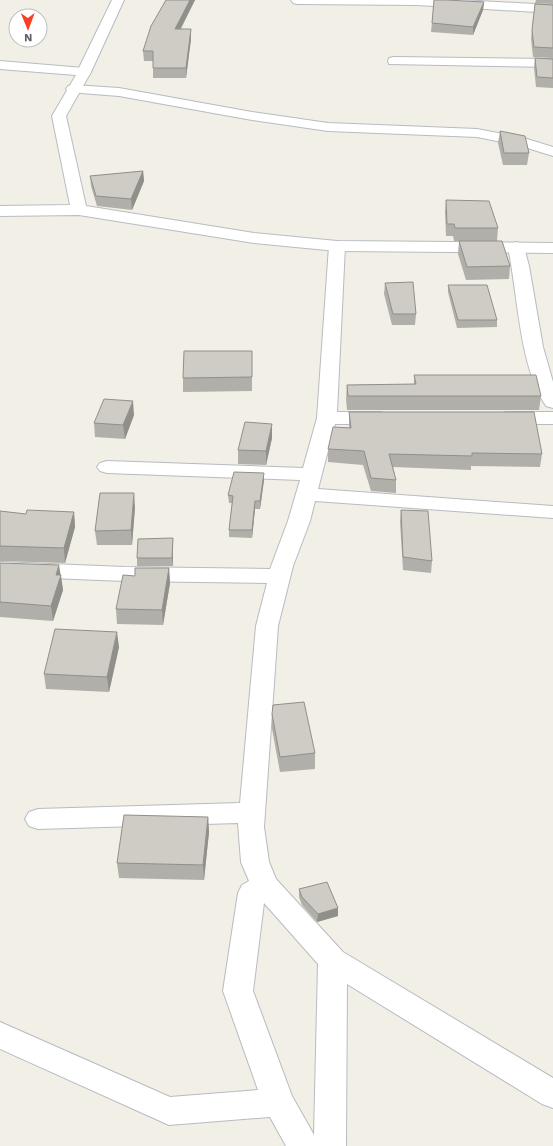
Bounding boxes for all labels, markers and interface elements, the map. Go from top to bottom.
north arrow [8,8,48,48]
text: N [24,31,32,44]

